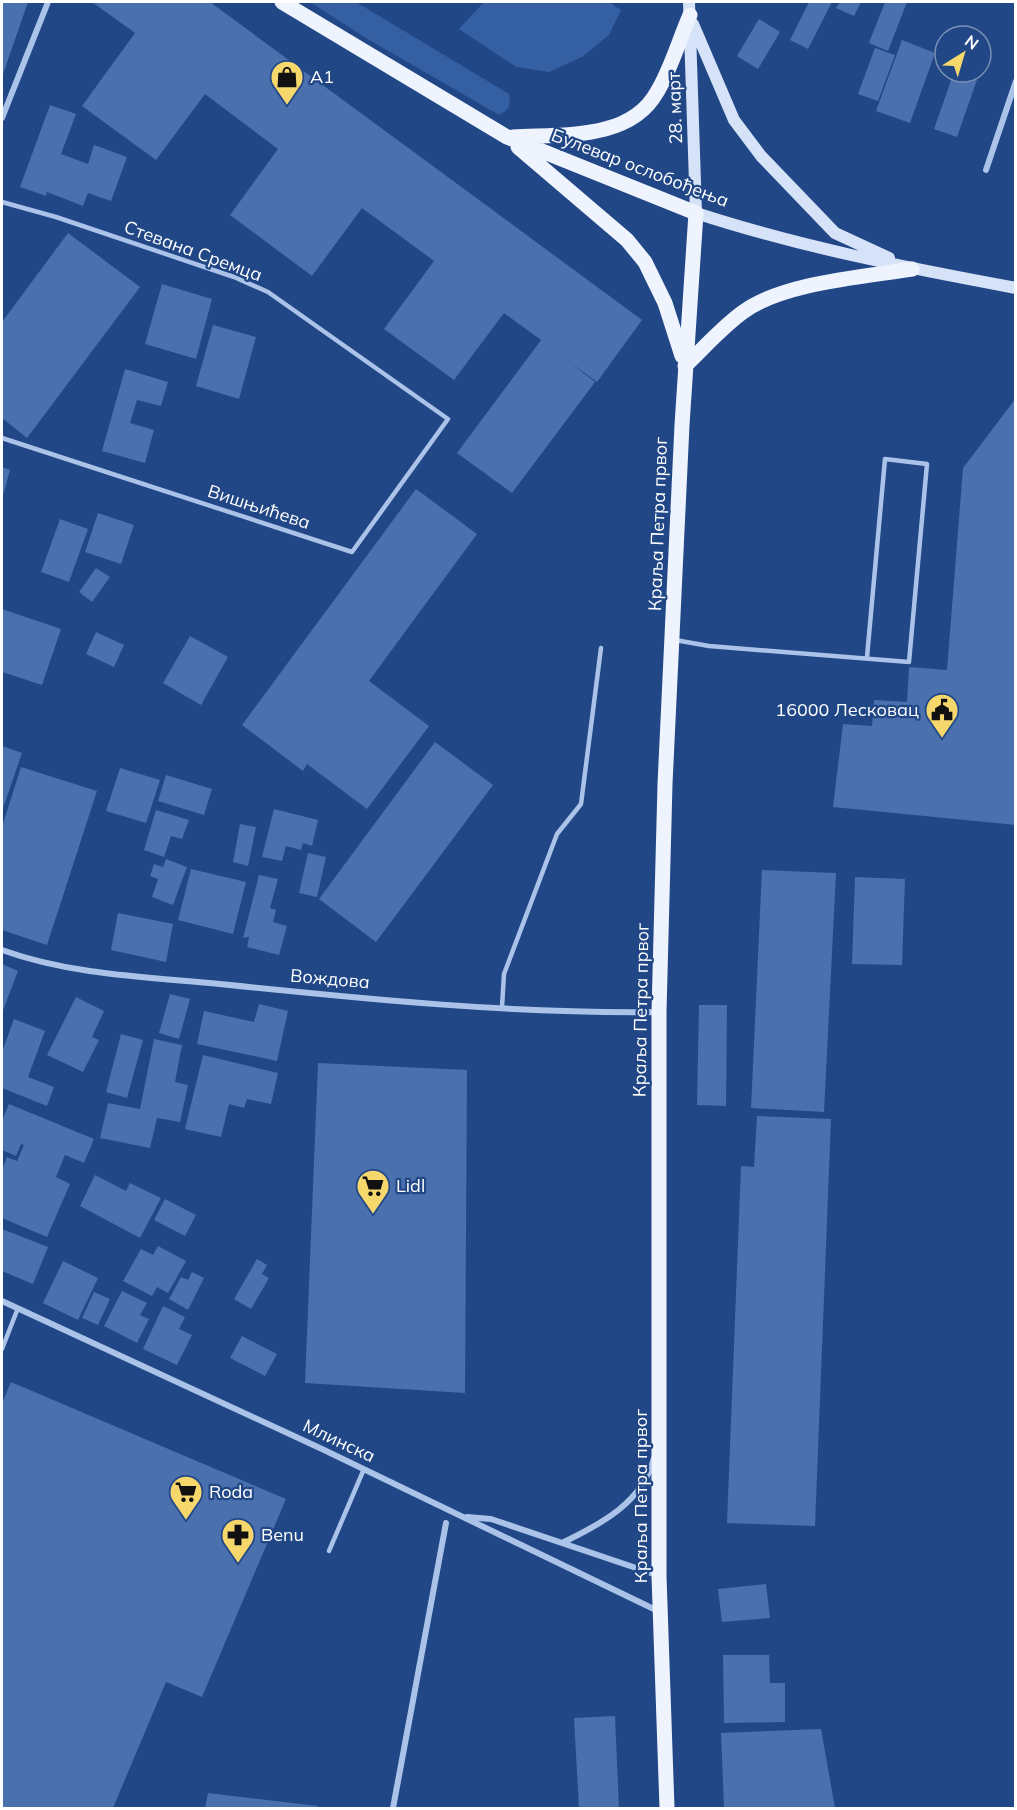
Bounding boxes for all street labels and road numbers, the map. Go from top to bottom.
street label: 28. март [662,70,687,145]
street label: Булевар ослобођења [548,123,732,212]
street label: Стевана Сремца [121,215,265,286]
street label: Краља Петра првог [643,436,672,612]
street label: Вишњићева [205,479,313,534]
street label: Краља Петра првог [627,923,654,1097]
street label: Вождова [289,964,371,993]
street label: Краља Петра првог [629,1409,652,1583]
street label: Млинска [299,1414,379,1467]

